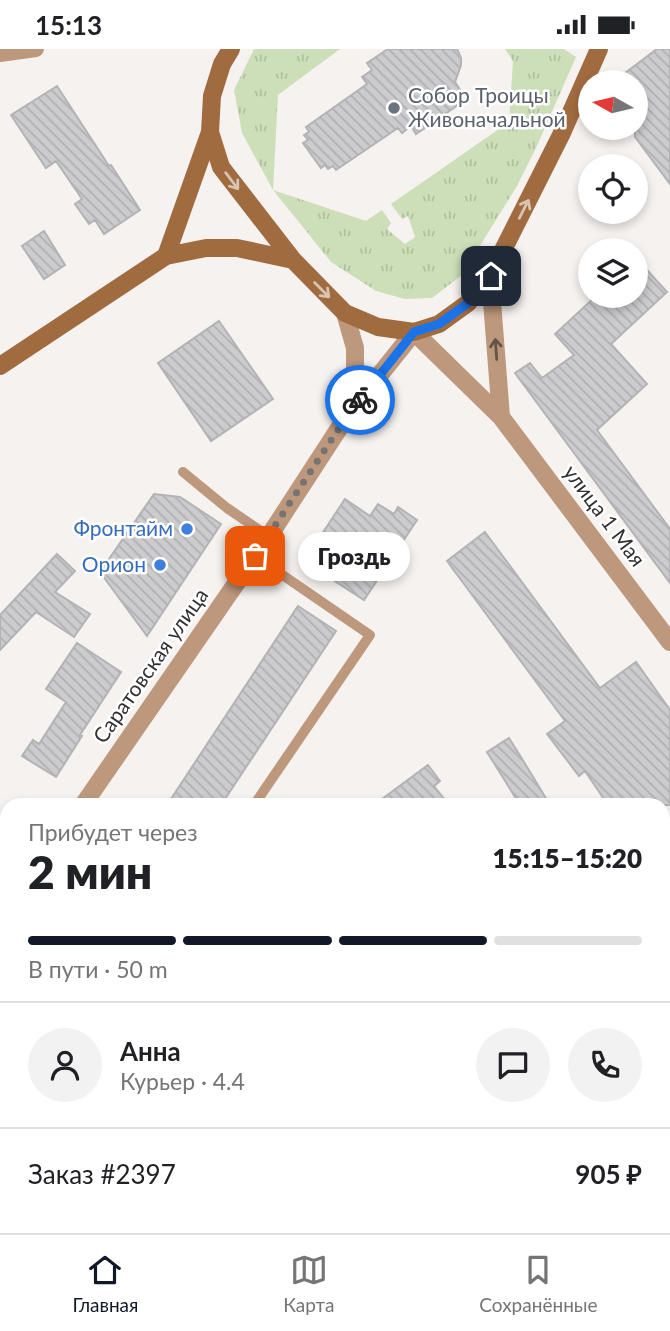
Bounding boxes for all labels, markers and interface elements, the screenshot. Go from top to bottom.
text: 15:13 [35,9,102,41]
north arrow [578,70,648,140]
map controls [578,70,648,308]
place label: Собор Троицы Живоначальной [408,82,566,131]
marker: Собор Троицы Живоначальной [386,100,402,116]
button: locate [578,154,648,224]
one-way arrow [224,172,239,190]
one-way arrow [517,199,531,220]
button: layers [578,238,648,308]
pin [461,246,521,306]
icon: home [472,257,510,295]
one-way arrow [314,281,331,298]
one-way arrow [489,338,502,361]
courier [325,365,395,435]
icon: bike [341,381,379,419]
street label: улица 1 Мая [559,460,651,571]
place label: Фронтайм [73,515,173,540]
marker: Фронтайм [179,521,195,537]
pin [225,526,285,586]
callout: Гроздь [297,531,409,581]
icon: bag [236,537,274,575]
text: Гроздь [318,542,390,570]
place label: Орион [82,551,146,576]
marker: Орион [152,557,168,573]
street label: Саратовская улица [87,583,213,747]
text: Прибудет через [28,818,198,846]
text: 15:15–15:20 [492,842,642,874]
text: 2 мин [28,844,152,899]
text: В пути · 50 m [28,955,168,983]
button: person [28,1028,102,1102]
button: chat [476,1028,550,1102]
button: phone [568,1028,642,1102]
text: Анна [120,1035,181,1067]
text: Курьер · 4.4 [120,1067,245,1095]
text: Заказ #2397 [28,1158,176,1190]
text: 905 ₽ [575,1158,642,1190]
tab: Главная [72,1251,138,1316]
tab: Карта [283,1251,335,1316]
tab: Сохранённые [479,1251,598,1316]

